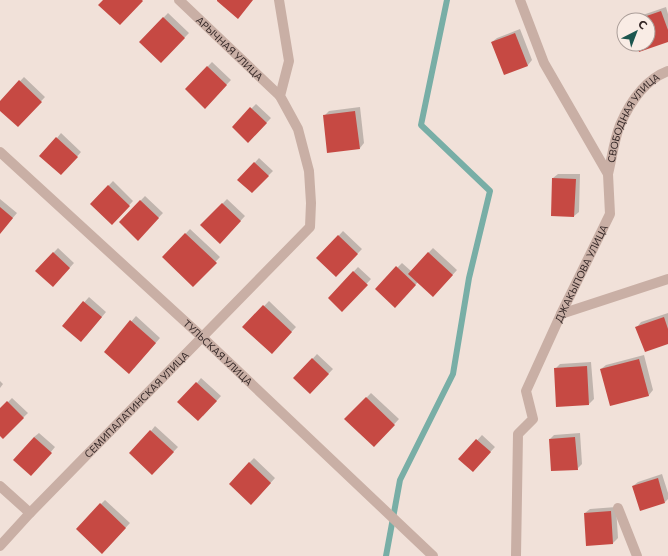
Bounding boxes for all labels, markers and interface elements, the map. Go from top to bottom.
north arrow [616,12,656,52]
street label: АРЫЧНАЯ УЛИЦА [194,14,266,83]
text: С [636,17,651,32]
street label: СВОБОДНАЯ УЛИЦА [605,70,662,164]
street label: ДЖАКЫПОВА УЛИЦА [552,222,610,324]
street label: ТУЛЬСКАЯ УЛИЦА [181,317,255,388]
street label: СЕМИПАЛАТИНСКАЯ УЛИЦА [82,349,191,460]

